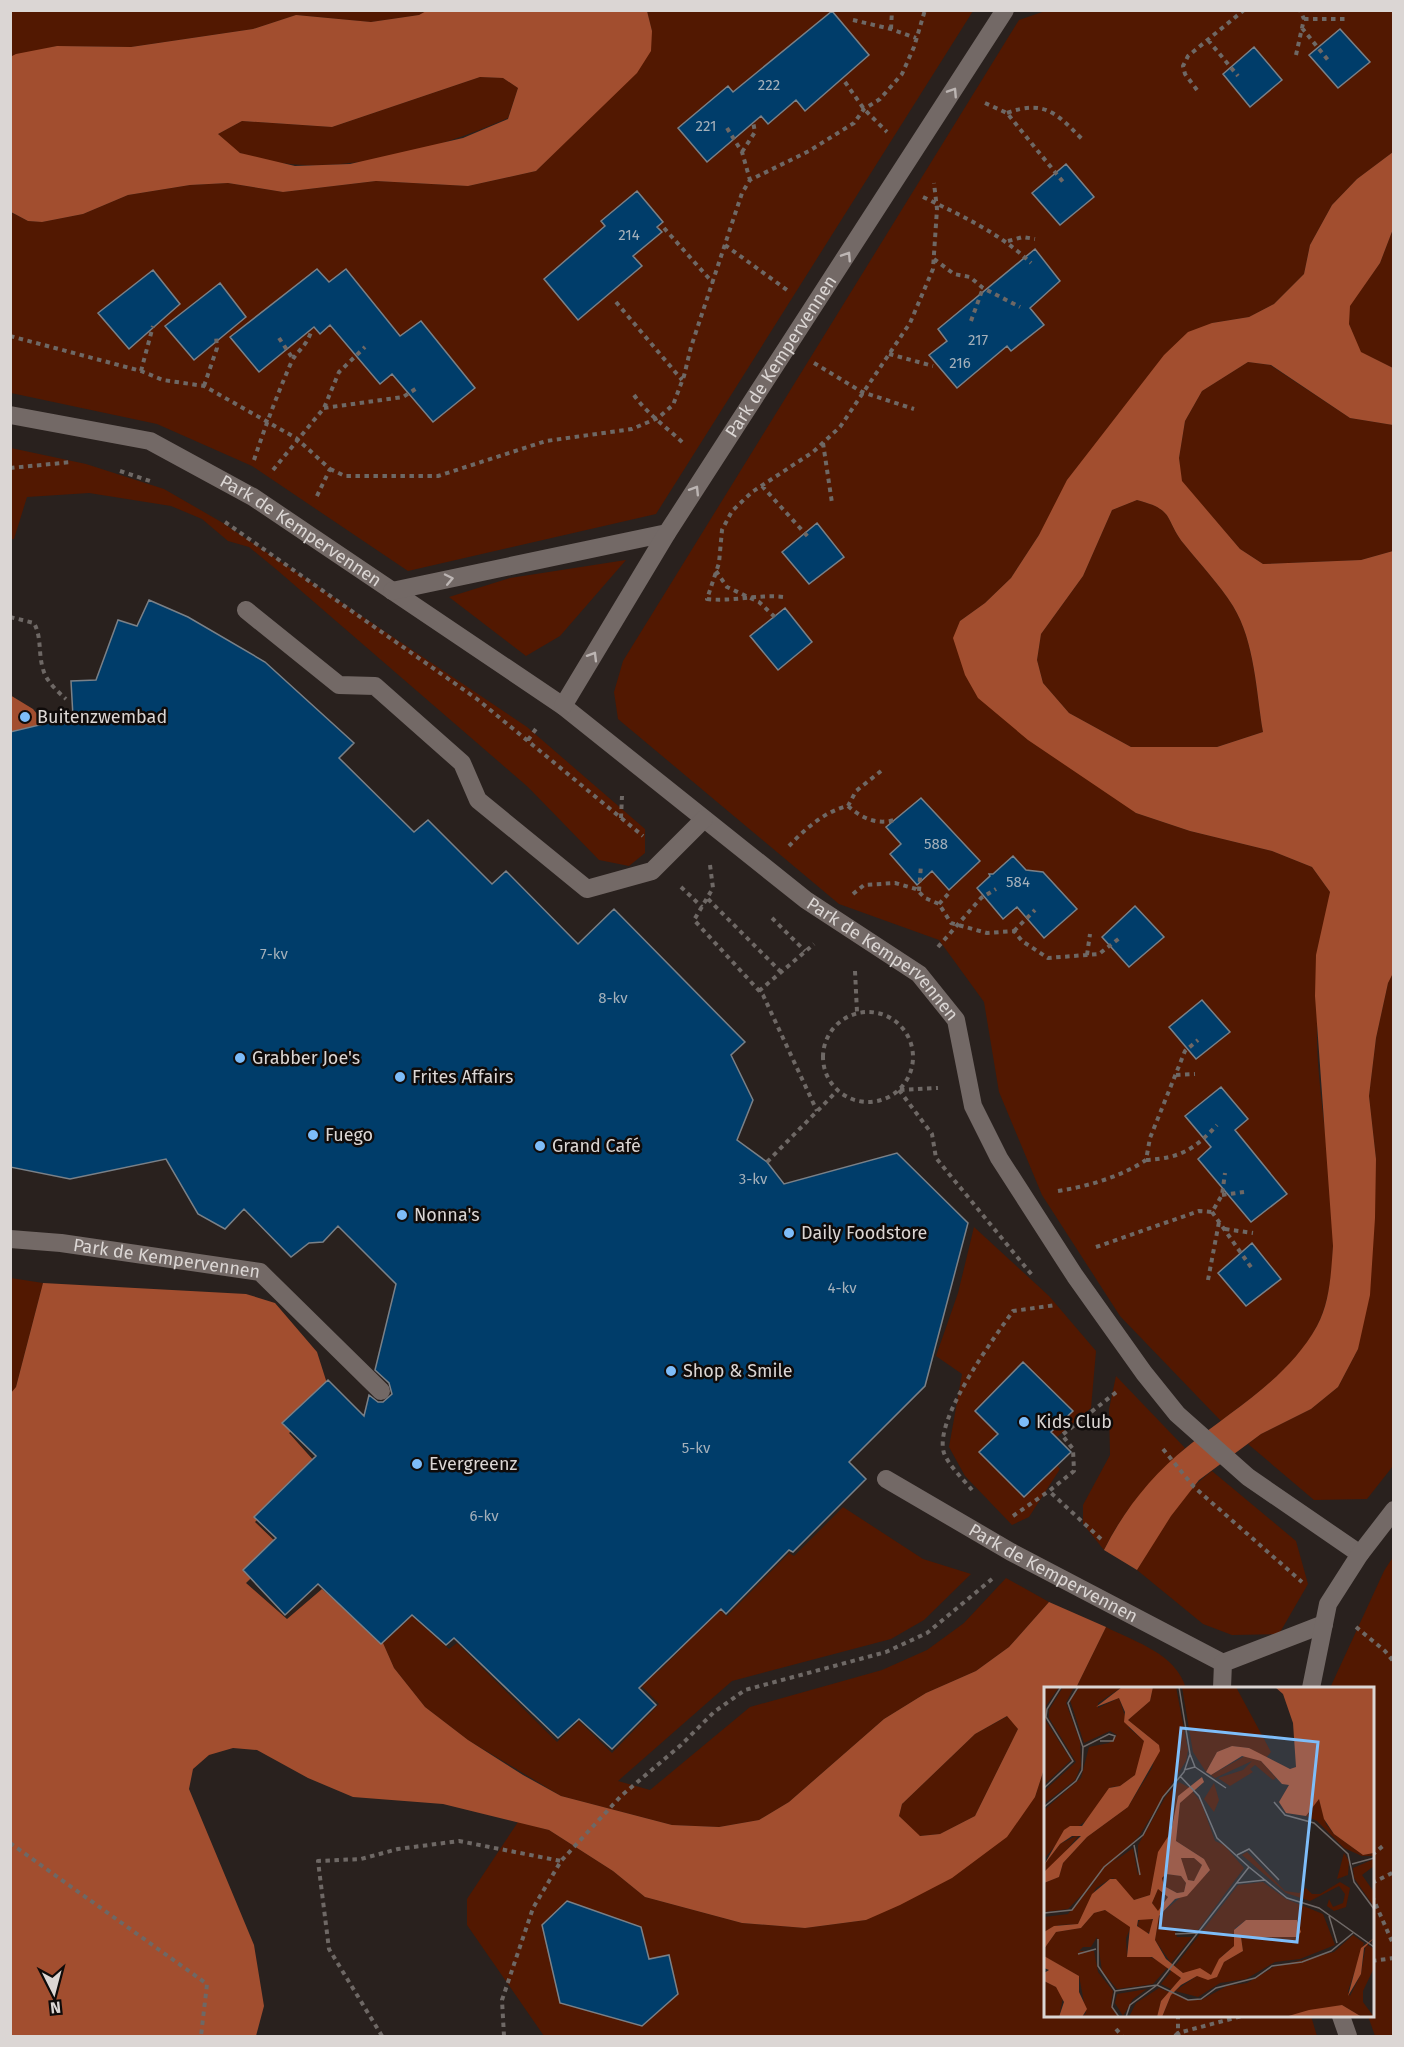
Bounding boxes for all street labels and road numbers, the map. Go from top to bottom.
street label: Park de Kempervennen [721,271,842,442]
street label: Park de Kempervennen [216,470,386,592]
street label: Park de Kempervennen [803,893,963,1025]
street label: Park de Kempervennen [72,1234,262,1283]
street label: Park de Kempervennen [965,1519,1142,1627]

